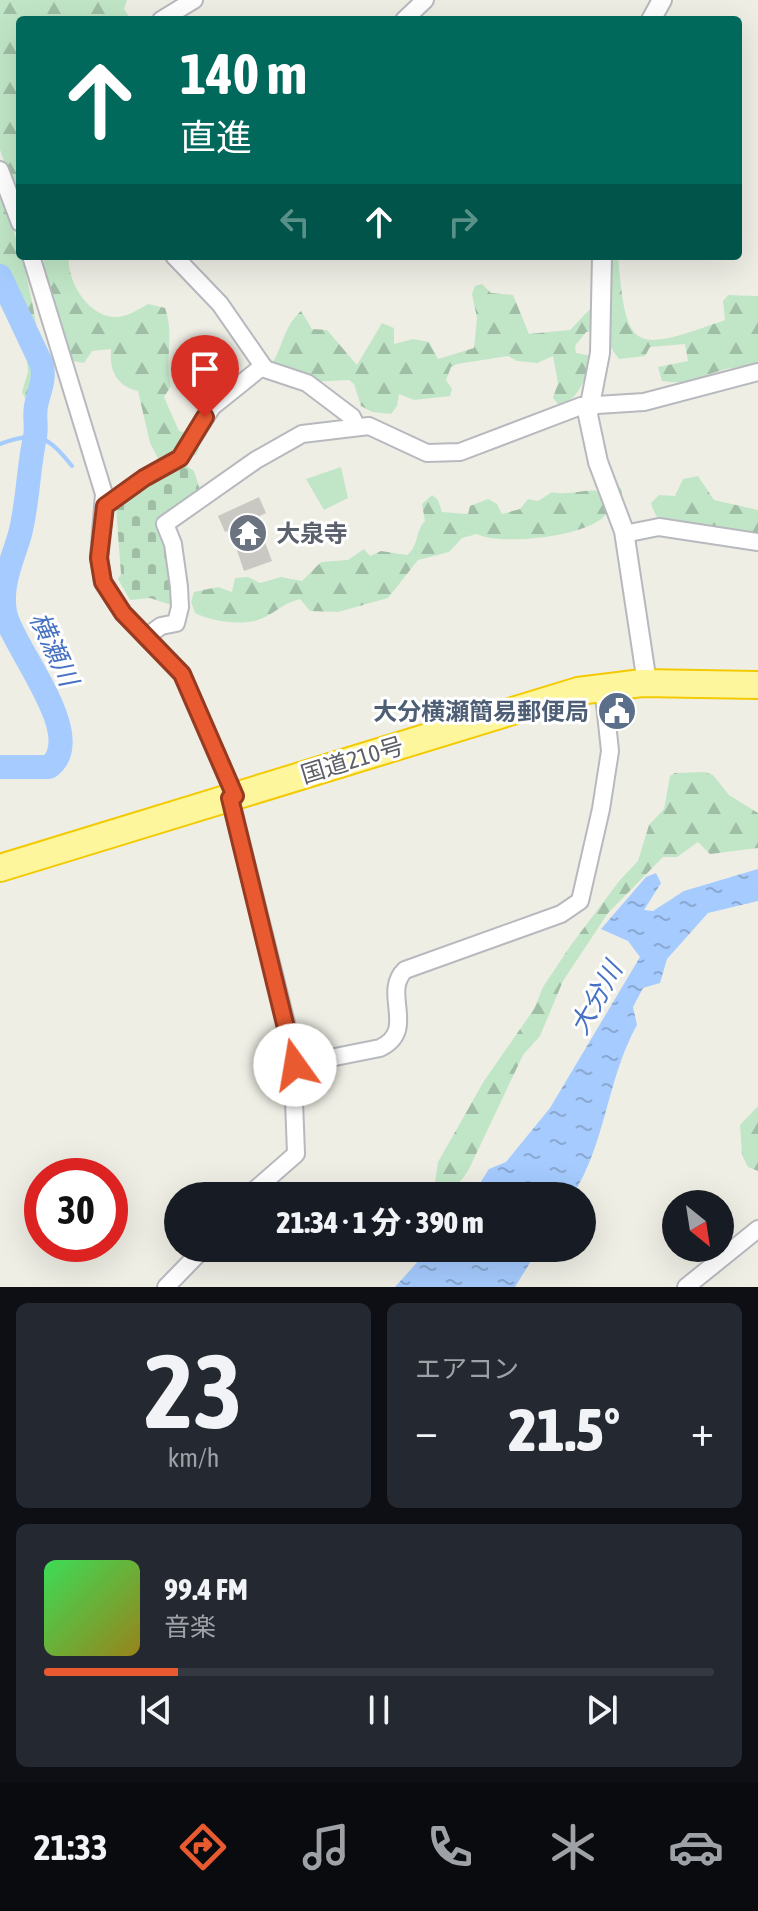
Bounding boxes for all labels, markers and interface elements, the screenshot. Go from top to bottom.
text: 140 m [180,42,307,106]
icon: ahead [48,48,152,152]
text: 直進 [180,116,252,158]
icon: left [273,200,317,244]
icon: ahead [357,200,401,244]
icon: right [441,200,485,244]
pin [171,335,239,417]
icon: arrive [183,347,227,391]
temple icon: 大泉寺 [227,512,269,554]
place label: 大泉寺 [276,520,348,547]
water label: 横瀬川 [24,607,85,693]
public building icon: 大分横瀬簡易郵便局 [596,690,638,732]
place label: 大分横瀬簡易郵便局 [373,698,589,725]
street label: 国道210号 [297,732,407,788]
water label: 大分川 [564,954,629,1039]
position arrow [253,1023,337,1107]
speed limit sign: 30 [24,1158,128,1262]
north arrow [662,1190,734,1262]
map controls [662,1190,734,1262]
text: 21:34 · 1 分 · 390 m [276,1205,484,1239]
text: 23 [145,1331,242,1450]
text: エアコン [415,1354,519,1384]
text: 21.5° [509,1395,620,1464]
text: − [415,1405,438,1455]
text: + [691,1405,714,1455]
text: km/h [168,1443,219,1473]
text: 99.4 FM [164,1572,248,1606]
text: 音楽 [164,1612,216,1642]
icon: previous [134,1688,178,1732]
icon: pause [357,1688,401,1732]
icon: next [580,1688,624,1732]
icon: directions [175,1819,231,1875]
icon: music [298,1819,354,1875]
icon: phone [422,1819,478,1875]
icon: climate [545,1819,601,1875]
icon: car [668,1819,724,1875]
text: 21:33 [34,1826,108,1868]

